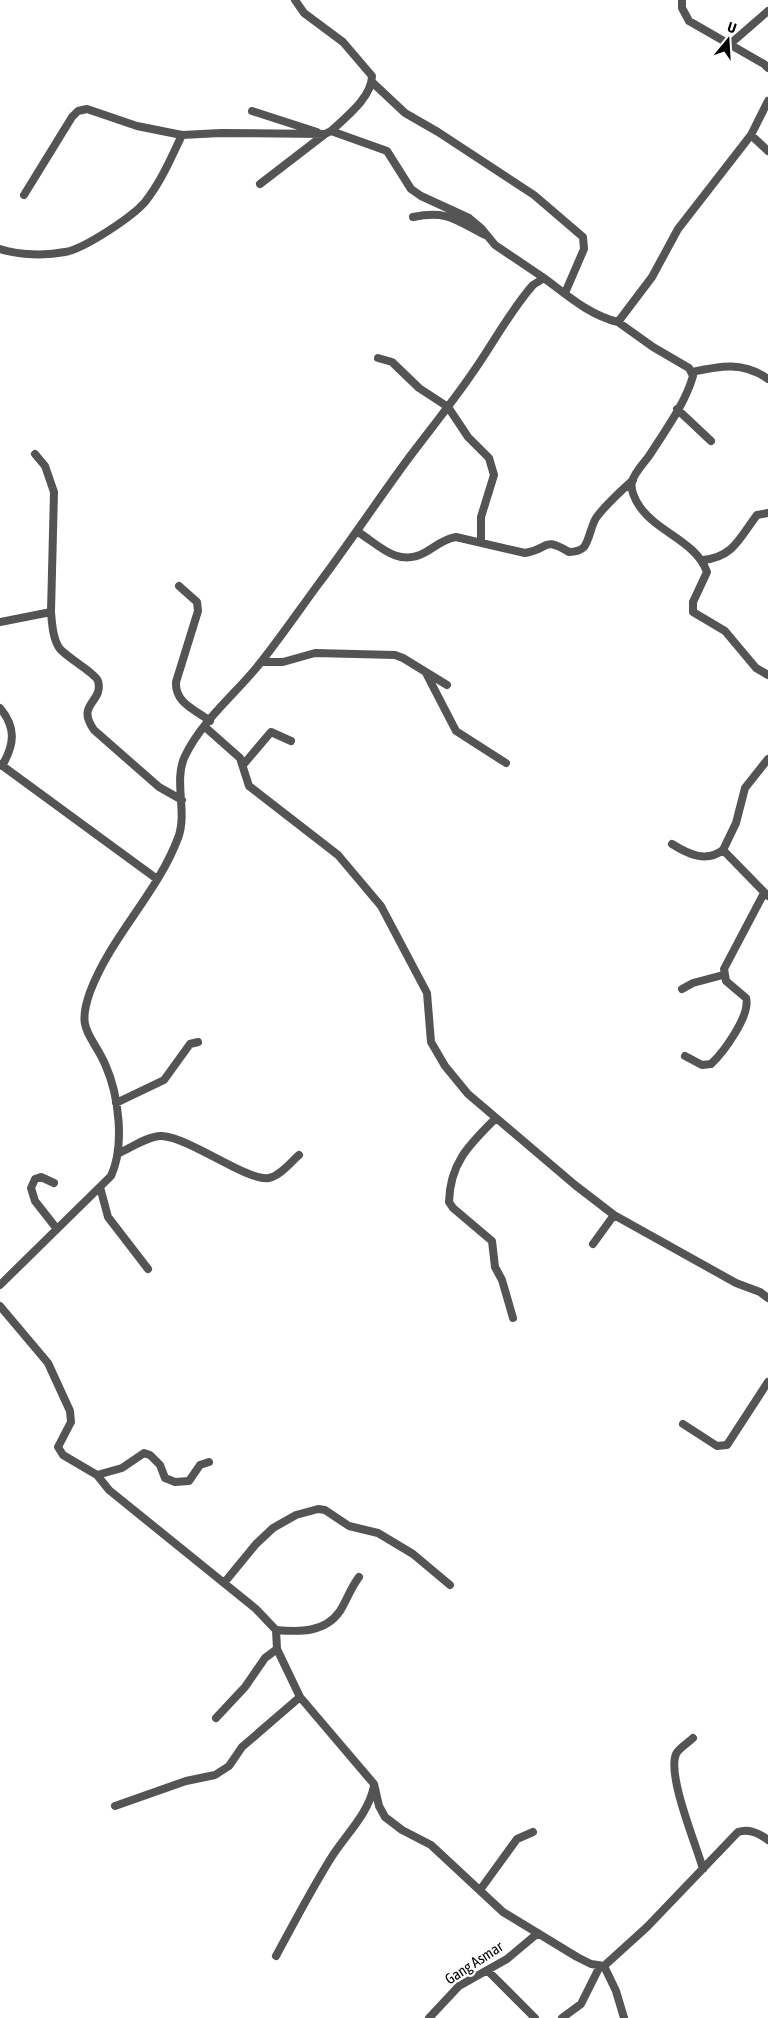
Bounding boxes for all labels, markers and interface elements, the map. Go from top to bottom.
north arrow [703,15,753,65]
text: U [726,19,738,37]
street label: Gang Asmar [442,1937,506,1988]

